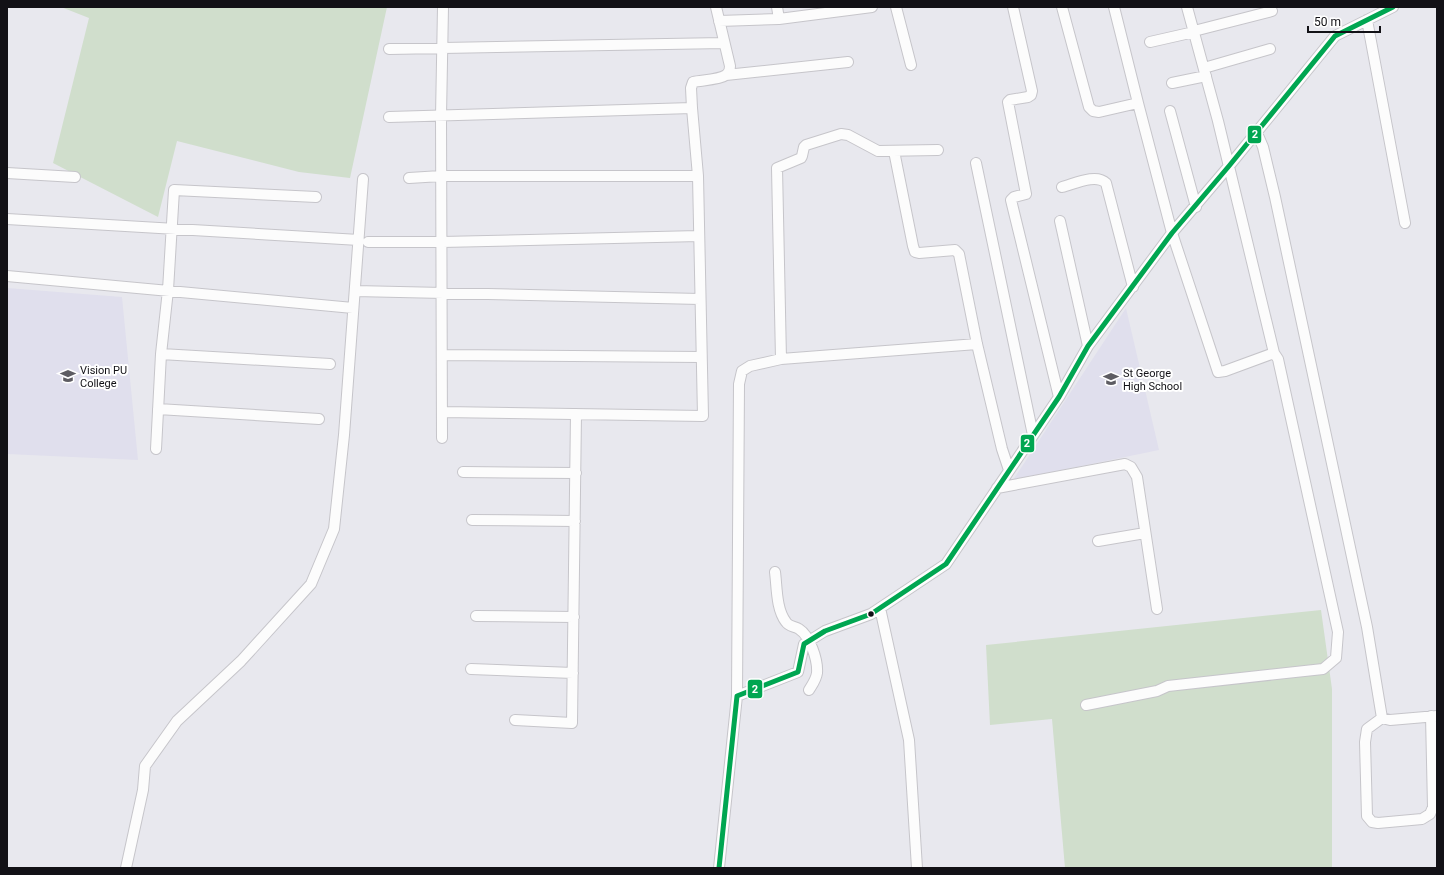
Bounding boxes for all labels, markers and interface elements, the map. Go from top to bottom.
scale bar [1308,8,1380,34]
text: 50 m [1314,15,1341,29]
line badge: 2 [1247,125,1262,144]
text: 2 [1252,128,1258,141]
place label: Vision PU College [80,364,127,390]
school or university icon: Vision PU College [59,367,77,385]
place label: St George High School [1123,367,1182,393]
school or university icon: St George High School [1102,370,1120,388]
line badge: 2 [1020,434,1035,453]
text: 2 [1024,437,1030,450]
unlabelled marker [866,609,876,619]
line badge: 2 [747,679,763,699]
text: 2 [752,683,758,696]

